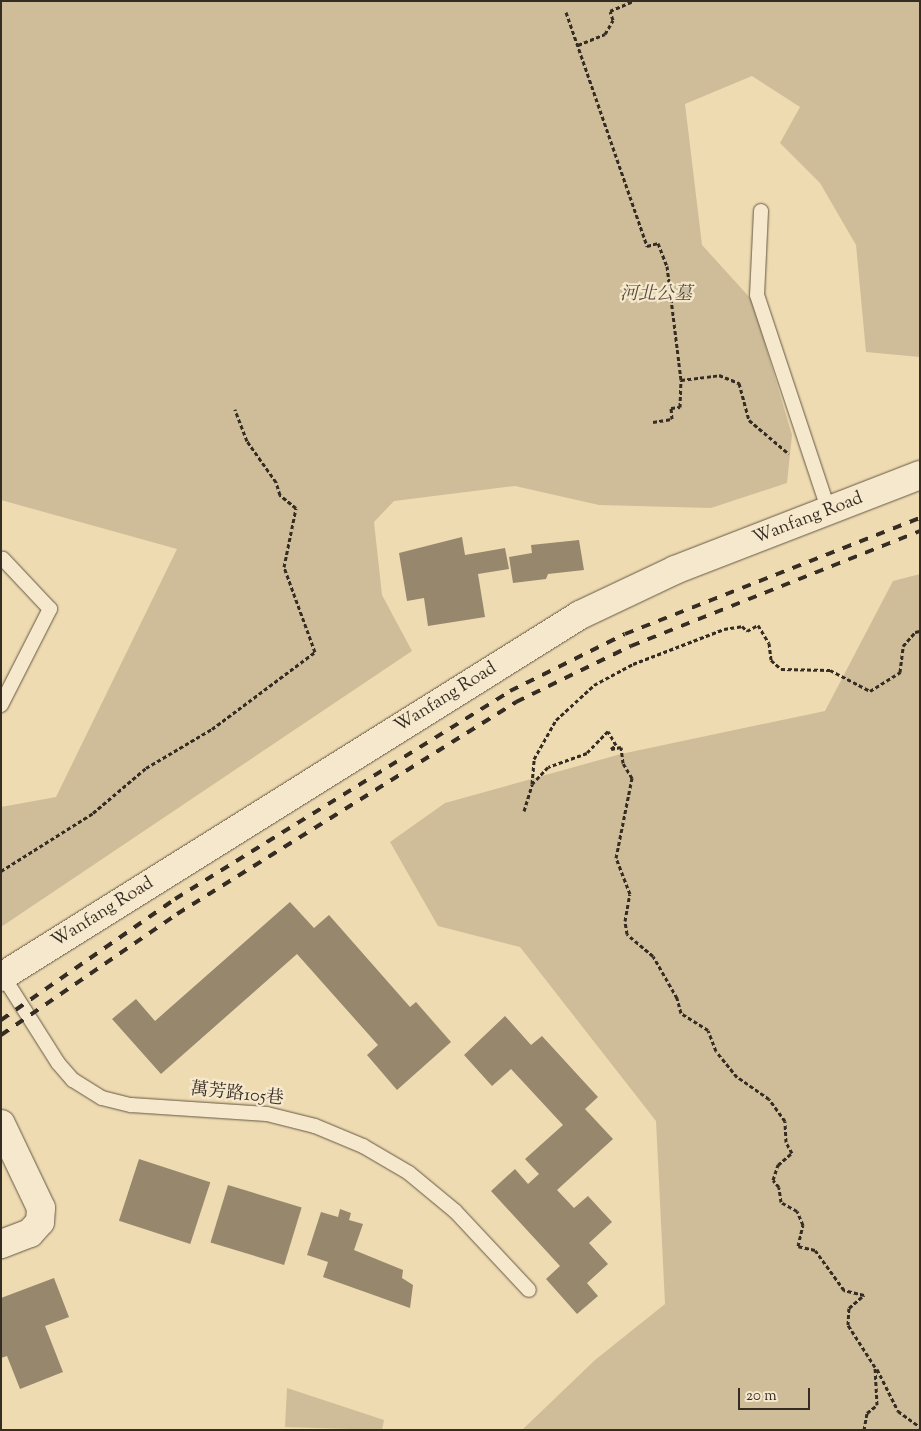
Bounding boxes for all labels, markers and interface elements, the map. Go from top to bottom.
park label: 河北公墓 [620,284,692,306]
street label: Wanfang Road [750,488,866,550]
street label: Wanfang Road [391,658,501,738]
street label: Wanfang Road [48,873,158,953]
street label: 萬芳路105巷 [189,1079,285,1111]
scale bar [741,1378,814,1410]
text: 20 m [746,1386,777,1407]

